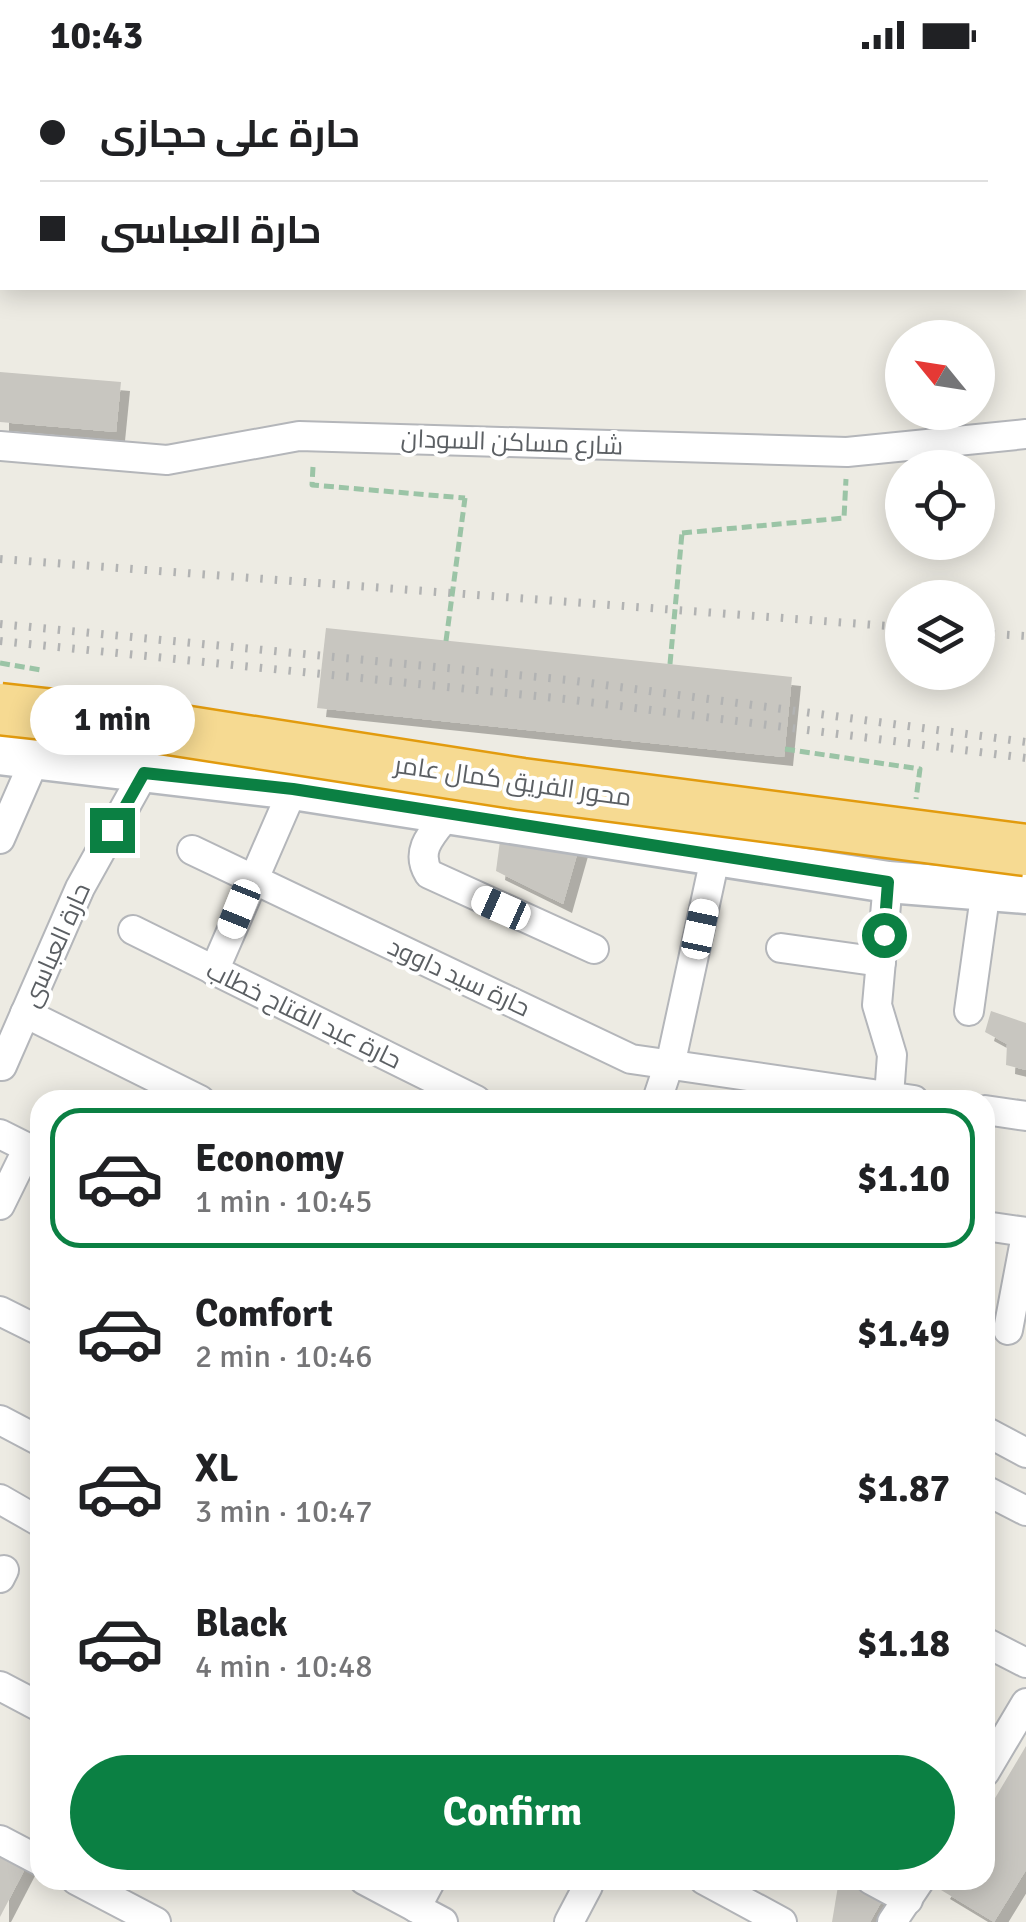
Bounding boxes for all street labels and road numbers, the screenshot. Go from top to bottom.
street label: شارع مساكن السودان [400,423,624,462]
street label: محور الفريق كمال عامر [391,749,634,813]
street label: حارة العباسى [15,878,97,1012]
street label: حارة سيد داوود [383,931,535,1023]
street label: حارة عبد الفتاح خطاب [201,954,407,1077]

